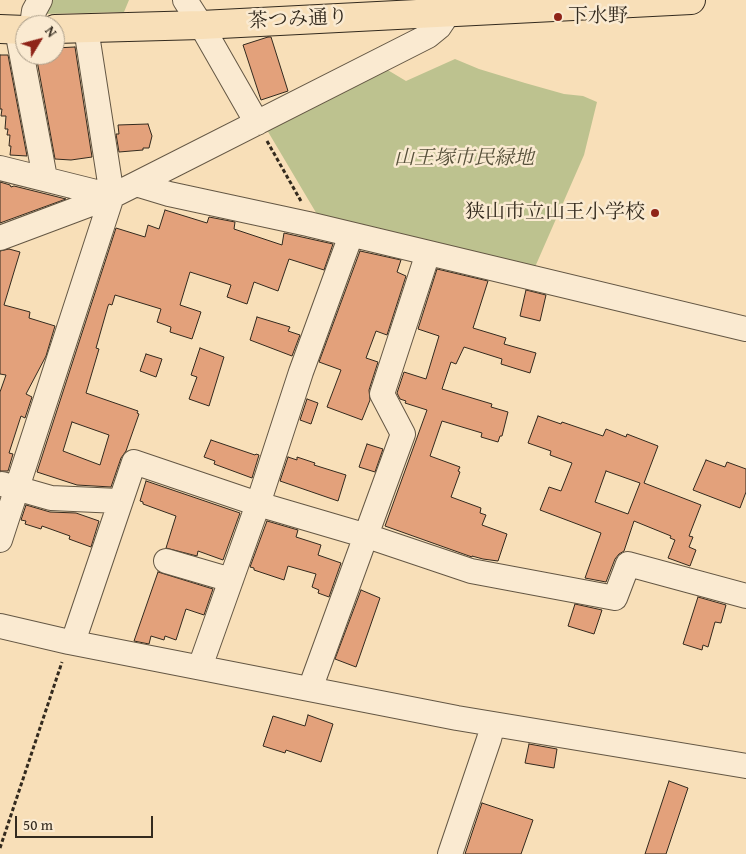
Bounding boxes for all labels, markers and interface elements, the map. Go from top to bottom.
street label: 茶つみ通り [247,5,349,35]
place label: 下水野 [568,5,628,29]
marker: 下水野 [552,11,564,23]
north arrow [15,15,65,65]
text: N [40,22,62,41]
park label: 山王塚市民緑地 [394,147,534,171]
place label: 狭山市立山王小学校 [465,201,645,225]
marker: 狭山市立山王小学校 [649,207,661,219]
scale bar [18,806,155,838]
text: 50 m [23,814,53,835]

